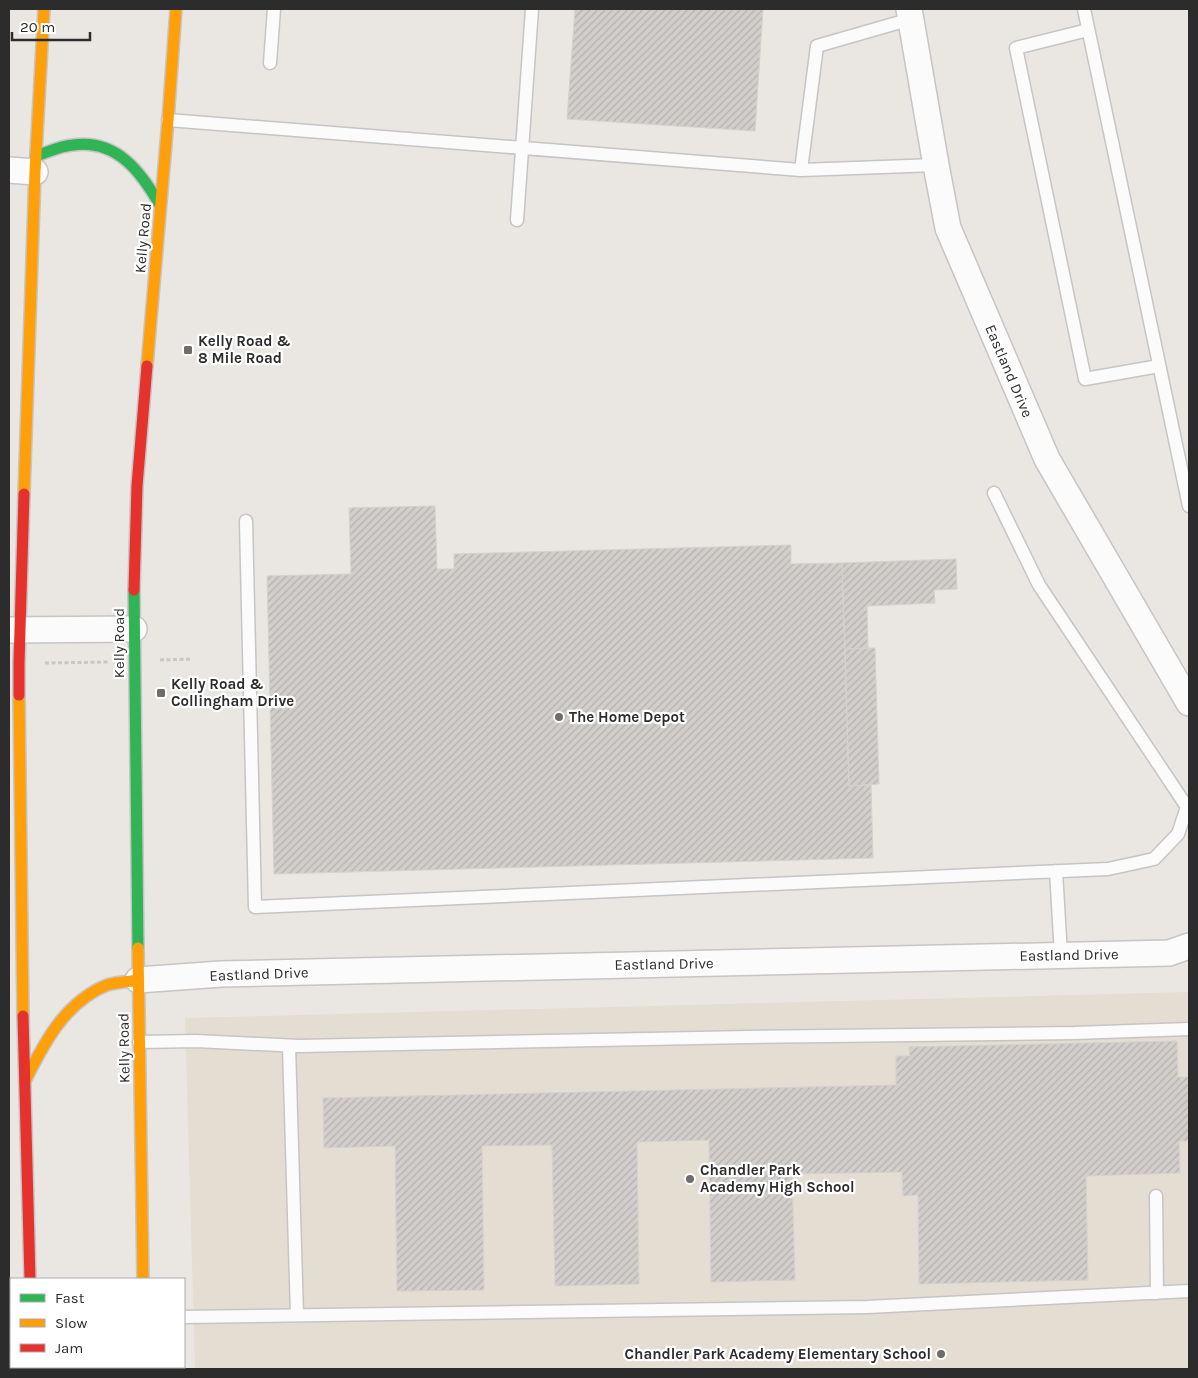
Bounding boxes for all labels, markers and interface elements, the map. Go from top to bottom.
scale bar [12,10,90,42]
text: 20 m [20,18,55,36]
street label: Kelly Road [131,202,155,274]
street label: Eastland Drive [981,322,1037,420]
place label: Kelly Road & 8 Mile Road [198,332,291,367]
marker: Kelly Road & 8 Mile Road [182,344,194,356]
street label: Kelly Road [110,608,128,678]
place label: Kelly Road & Collingham Drive [171,675,294,710]
marker: Kelly Road & Collingham Drive [155,687,167,699]
place label: The Home Depot [569,708,685,726]
marker: The Home Depot [553,711,565,723]
street label: Eastland Drive [1019,945,1119,965]
street label: Eastland Drive [614,954,714,974]
street label: Eastland Drive [209,963,309,985]
street label: Kelly Road [114,1013,134,1083]
place label: Chandler Park Academy High School [700,1161,855,1196]
marker: Chandler Park Academy High School [684,1173,696,1185]
legend [10,1278,185,1368]
text: Fast [55,1289,85,1307]
text: Slow [55,1314,87,1332]
text: Jam [55,1339,83,1357]
place label: Chandler Park Academy Elementary School [625,1345,931,1363]
marker: Chandler Park Academy Elementary School [935,1348,947,1360]

